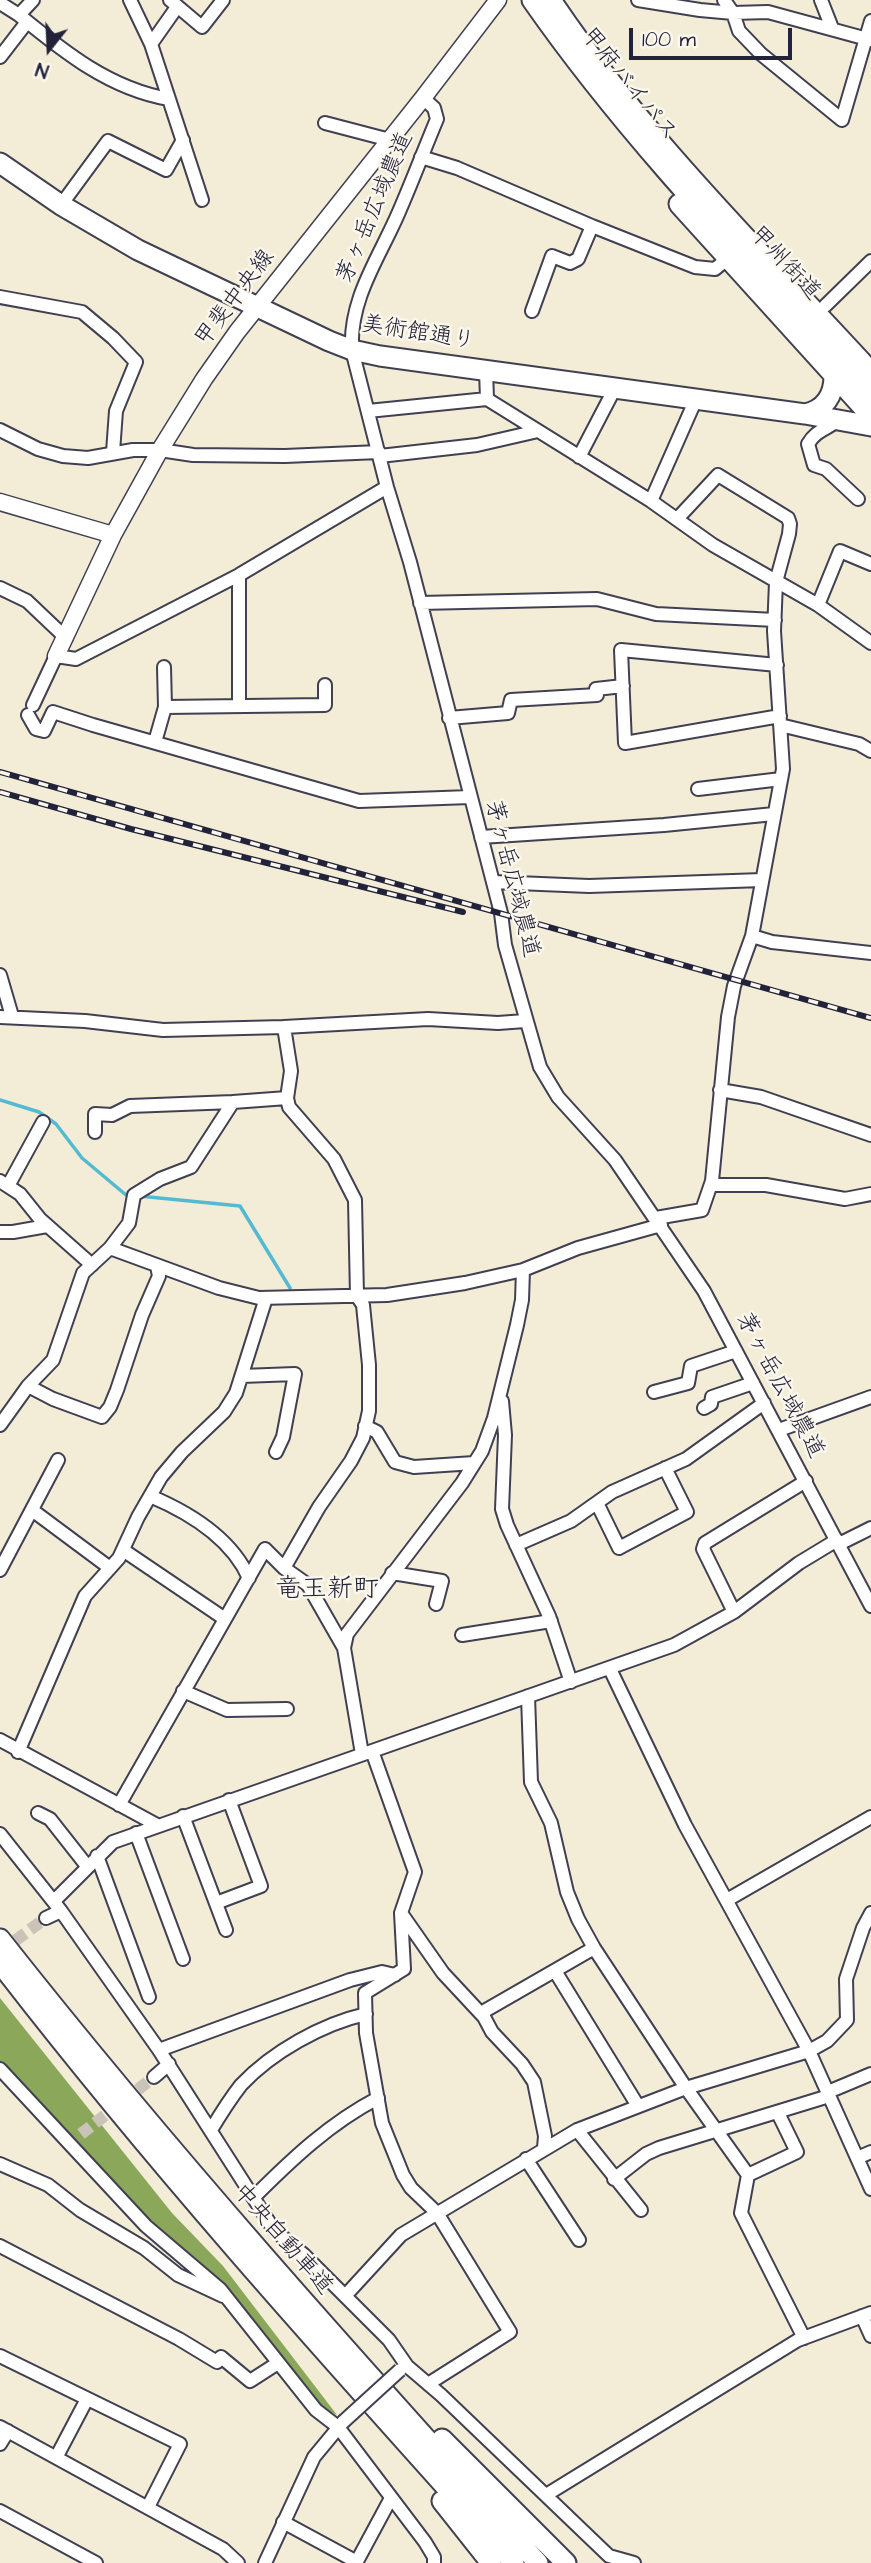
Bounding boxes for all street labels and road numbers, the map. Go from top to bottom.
street label: 甲府バイパス [574,23,682,147]
street label: 茅ヶ岳広域農道 [332,129,420,287]
street label: 甲州街道 [743,221,825,307]
street label: 甲斐中央線 [190,245,282,353]
street label: 美術館通り [359,311,477,357]
street label: 茅ヶ岳広域農道 [478,798,544,960]
street label: 茅ヶ岳広域農道 [729,1308,829,1464]
street label: 中央自動車道 [226,2179,338,2301]

